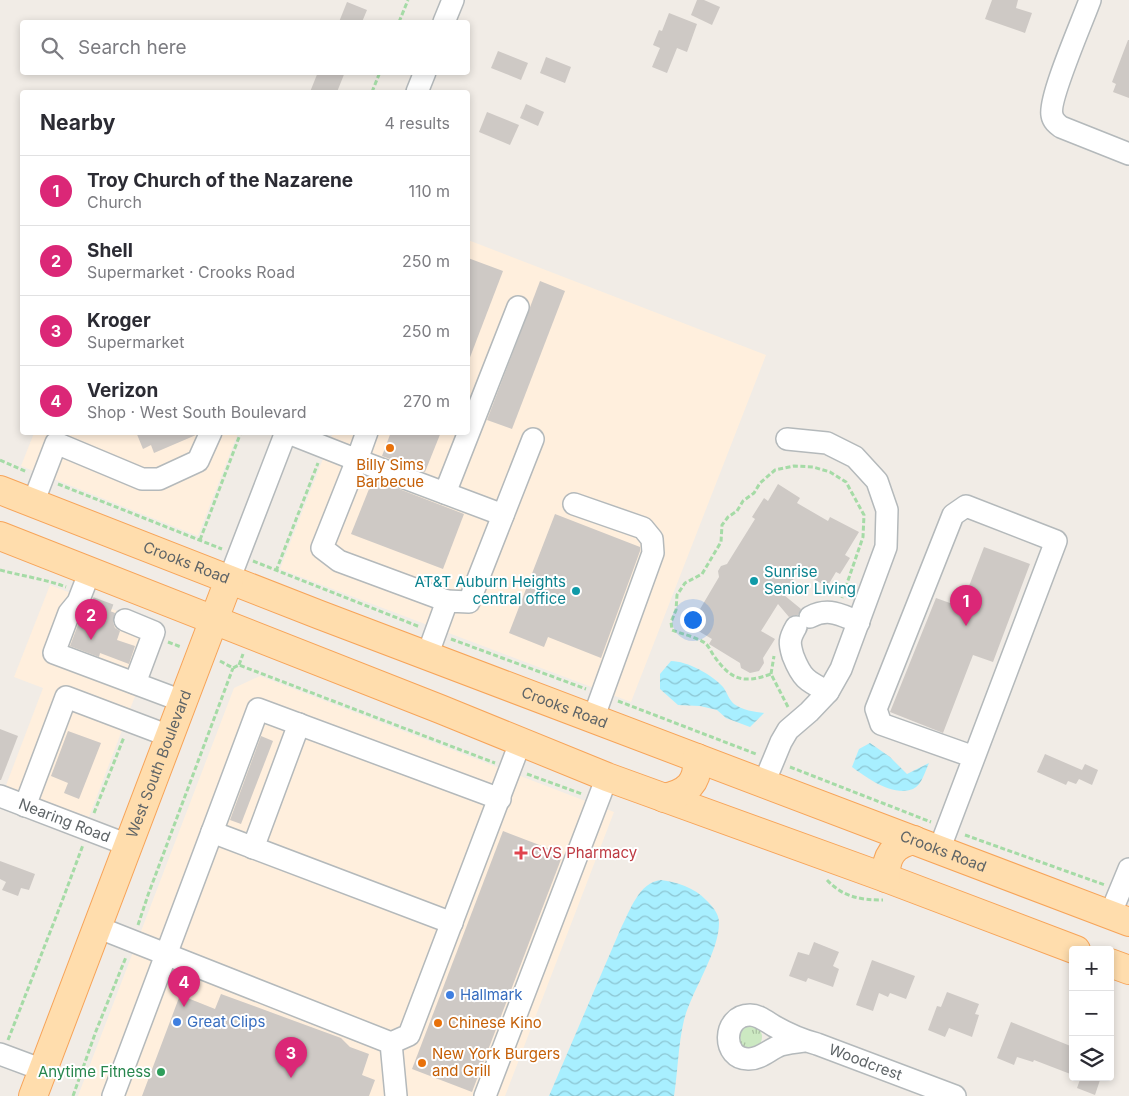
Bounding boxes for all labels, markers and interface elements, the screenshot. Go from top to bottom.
search box [20,20,470,75]
icon: search [38,34,66,62]
text: Search here [78,36,187,59]
text: Nearby [40,110,115,135]
text: 4 results [385,113,450,133]
text: Troy Church of the Nazarene [87,169,353,192]
text: 1 [53,181,59,201]
text: 110 m [408,181,450,201]
text: Church [87,192,142,212]
text: Shell [87,239,133,262]
text: 2 [51,251,61,271]
text: 250 m [402,251,450,271]
text: Supermarket · Crooks Road [87,262,295,282]
text: Kroger [87,309,151,332]
text: 3 [51,321,61,341]
text: 250 m [402,321,450,341]
text: Supermarket [87,332,184,352]
text: Verizon [87,379,158,402]
text: 4 [51,391,61,411]
text: 270 m [403,391,450,411]
text: Shop · West South Boulevard [87,402,307,422]
marker: Billy Sims Barbecue [384,442,396,454]
place label: Billy Sims Barbecue [356,455,424,491]
street label: Crooks Road [141,537,232,588]
place label: Sunrise Senior Living [764,562,856,598]
place label: AT&T Auburn Heights central office [415,572,566,608]
marker: Sunrise Senior Living [748,575,760,587]
marker: AT&T Auburn Heights central office [570,585,582,597]
pin: 1 [950,585,982,626]
pin: 2 [75,599,107,640]
your location [680,607,706,633]
street label: Crooks Road [519,682,611,732]
street label: West South Boulevard [122,687,195,841]
street label: Nearing Road [16,794,113,846]
street label: Crooks Road [897,826,989,876]
place label: CVS Pharmacy [531,843,638,862]
marker: CVS Pharmacy [515,847,527,859]
map controls [1069,946,1114,1081]
button: + [1069,946,1114,991]
pin: 4 [168,966,200,1007]
place label: Hallmark [460,985,523,1004]
marker: Hallmark [444,989,456,1001]
button: − [1069,991,1114,1036]
place label: Great Clips [187,1012,265,1031]
place label: Chinese Kino [448,1013,542,1032]
marker: Great Clips [171,1016,183,1028]
marker: Chinese Kino [432,1017,444,1029]
button: layers [1069,1036,1114,1081]
pin: 3 [275,1037,307,1078]
street label: Woodcrest [826,1039,905,1084]
place label: New York Burgers and Grill [432,1044,560,1080]
marker: New York Burgers and Grill [416,1057,428,1069]
place label: Anytime Fitness [38,1062,151,1081]
marker: Anytime Fitness [155,1066,167,1078]

